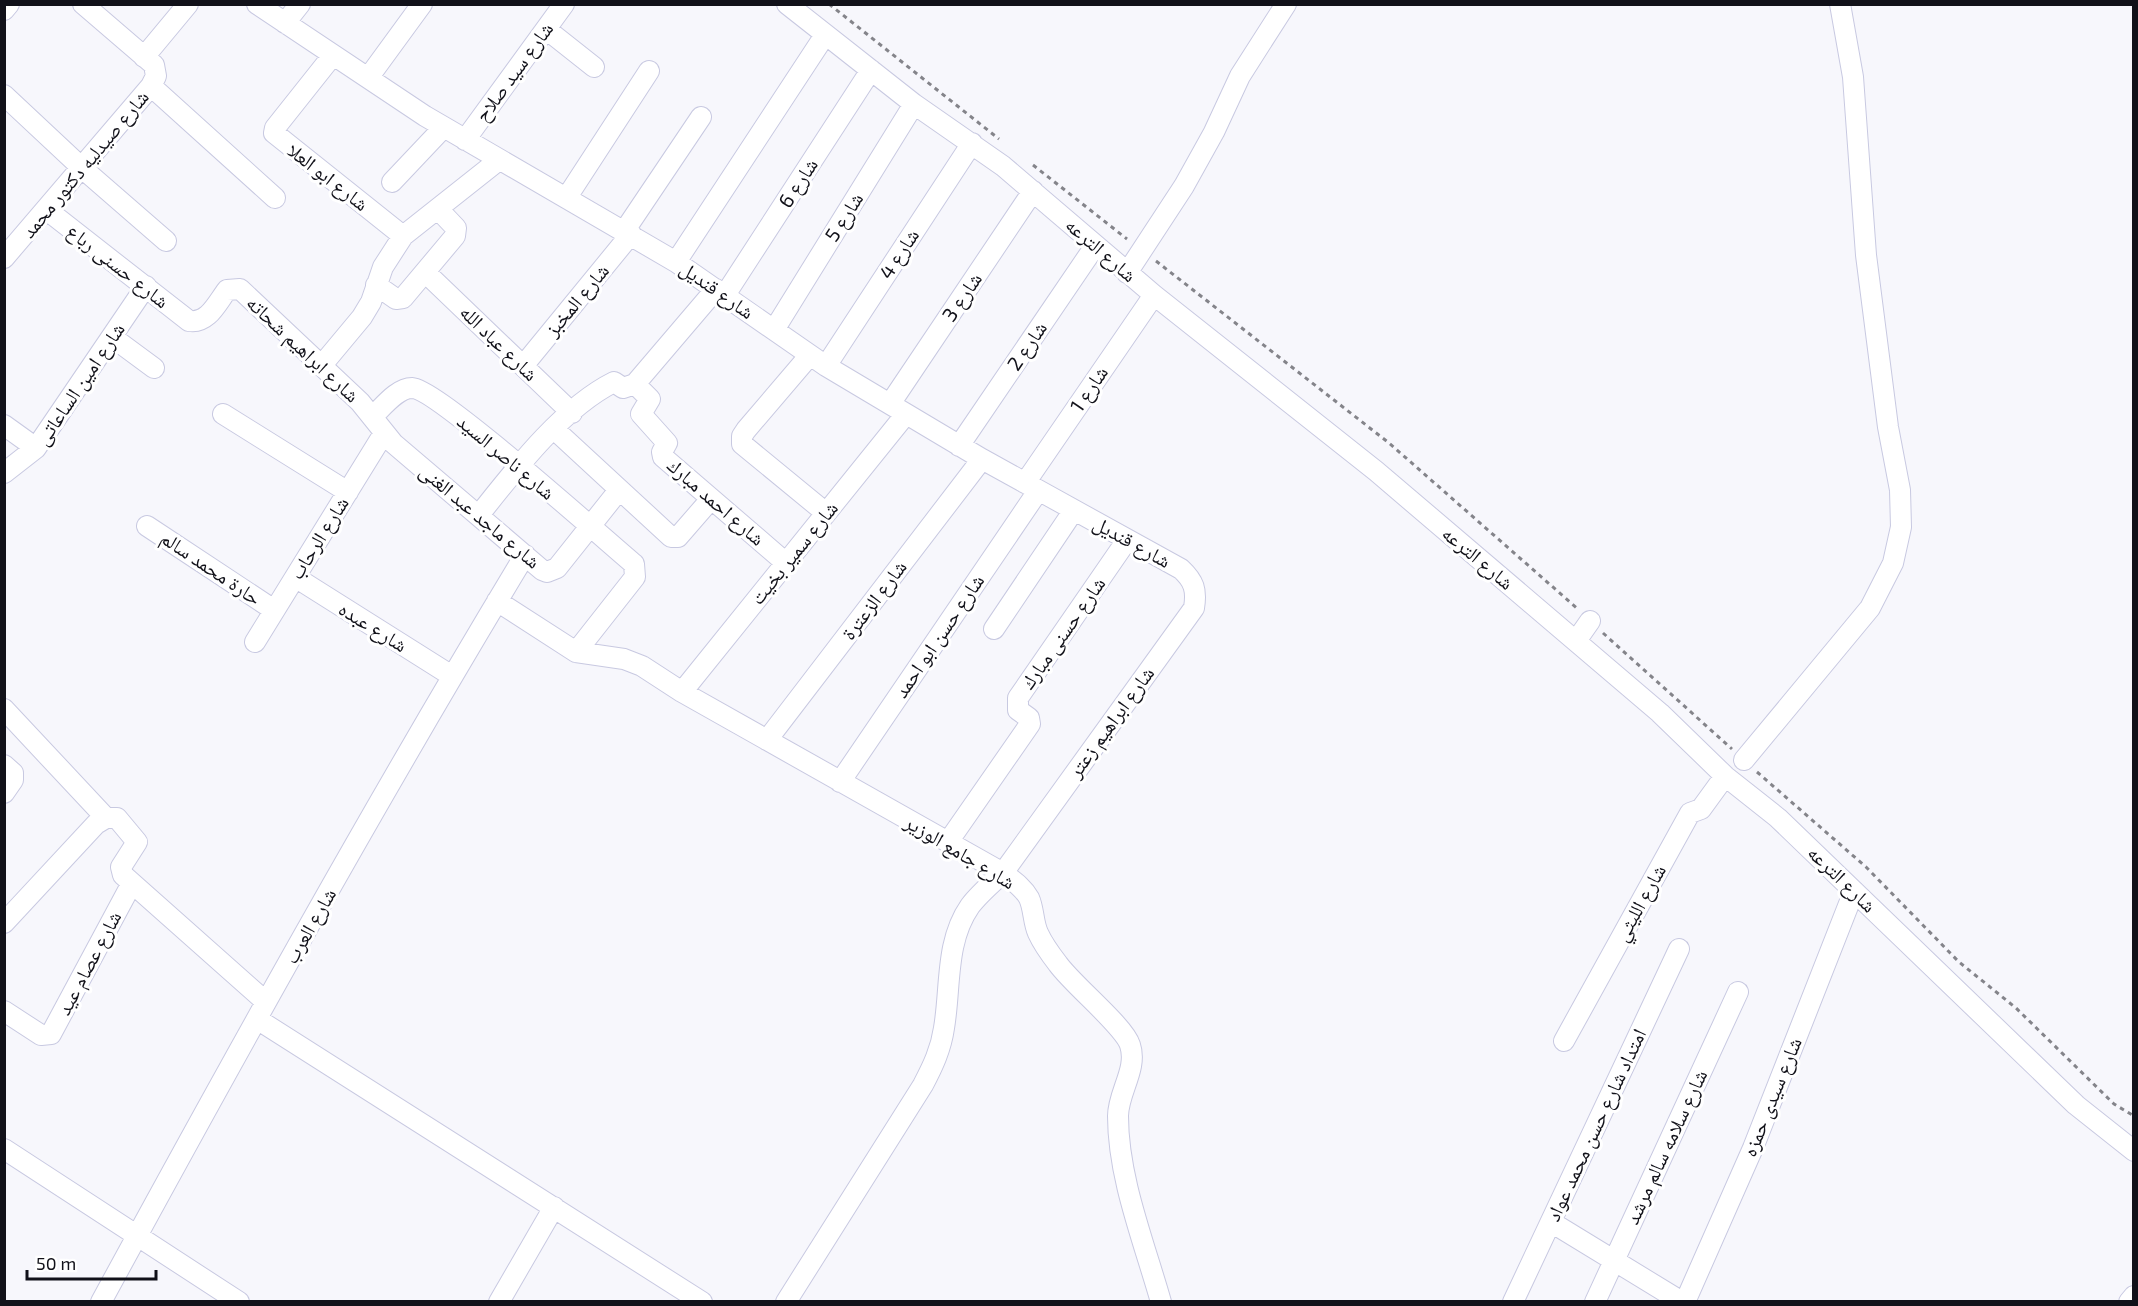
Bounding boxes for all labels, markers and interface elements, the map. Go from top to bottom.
street label: شارع سيد صلاح [469,17,559,127]
street label: شارع صيدليه دكتور محمد [15,85,155,243]
street label: شارع ابو العلا [282,137,374,217]
street label: شارع 6 [772,153,824,213]
street label: شارع 5 [819,188,869,246]
street label: شارع الترعه [1060,212,1142,288]
street label: شارع حسنى رباع [62,218,174,314]
street label: شارع 4 [873,224,925,284]
street label: شارع قنديل [675,255,759,325]
street label: شارع المخبز [538,258,615,342]
street label: شارع 3 [936,268,988,326]
street label: شارع ابراهيم شحاته [240,290,365,409]
street label: شارع عباد الله [454,299,544,387]
street label: شارع 2 [1001,316,1053,376]
street label: شارع امين الساعاتى [29,318,131,450]
street label: شارع 1 [1064,361,1114,417]
street label: شارع ناصر السيد [452,408,560,506]
street label: شارع احمد مبارك [662,452,770,552]
street label: شارع ماجد عبد الغنى [414,458,546,574]
street label: شارع الرحاب [283,492,355,584]
street label: شارع سمير بخيت [744,496,844,610]
street label: شارع قنديل [1089,510,1175,574]
street label: شارع الترعه [1437,520,1519,596]
street label: حارة محمد سالم [155,525,266,612]
street label: شارع الزعترة [836,555,912,645]
street label: شارع حسن ابو احمد [888,569,990,703]
street label: شارع حسنى مبارك [1015,572,1111,694]
street label: شارع عبده [334,596,412,658]
street label: شارع ابراهيم زعتر [1061,661,1161,784]
street label: شارع جامع الوزير [899,808,1020,895]
street label: شارع الترعه [1802,840,1882,918]
street label: شارع الليثي [1608,860,1675,948]
street label: شارع العرب [278,883,342,969]
street label: شارع عصام عيد [51,906,128,1020]
street label: امتداد شارع حسن محمد عواد [1540,1024,1652,1226]
street label: شارع سيدى حمزه [1736,1034,1808,1160]
street label: شارع سلامه سالم مرشد [1619,1065,1714,1229]
scale bar [27,1243,156,1281]
text: 50 m [36,1252,76,1274]

